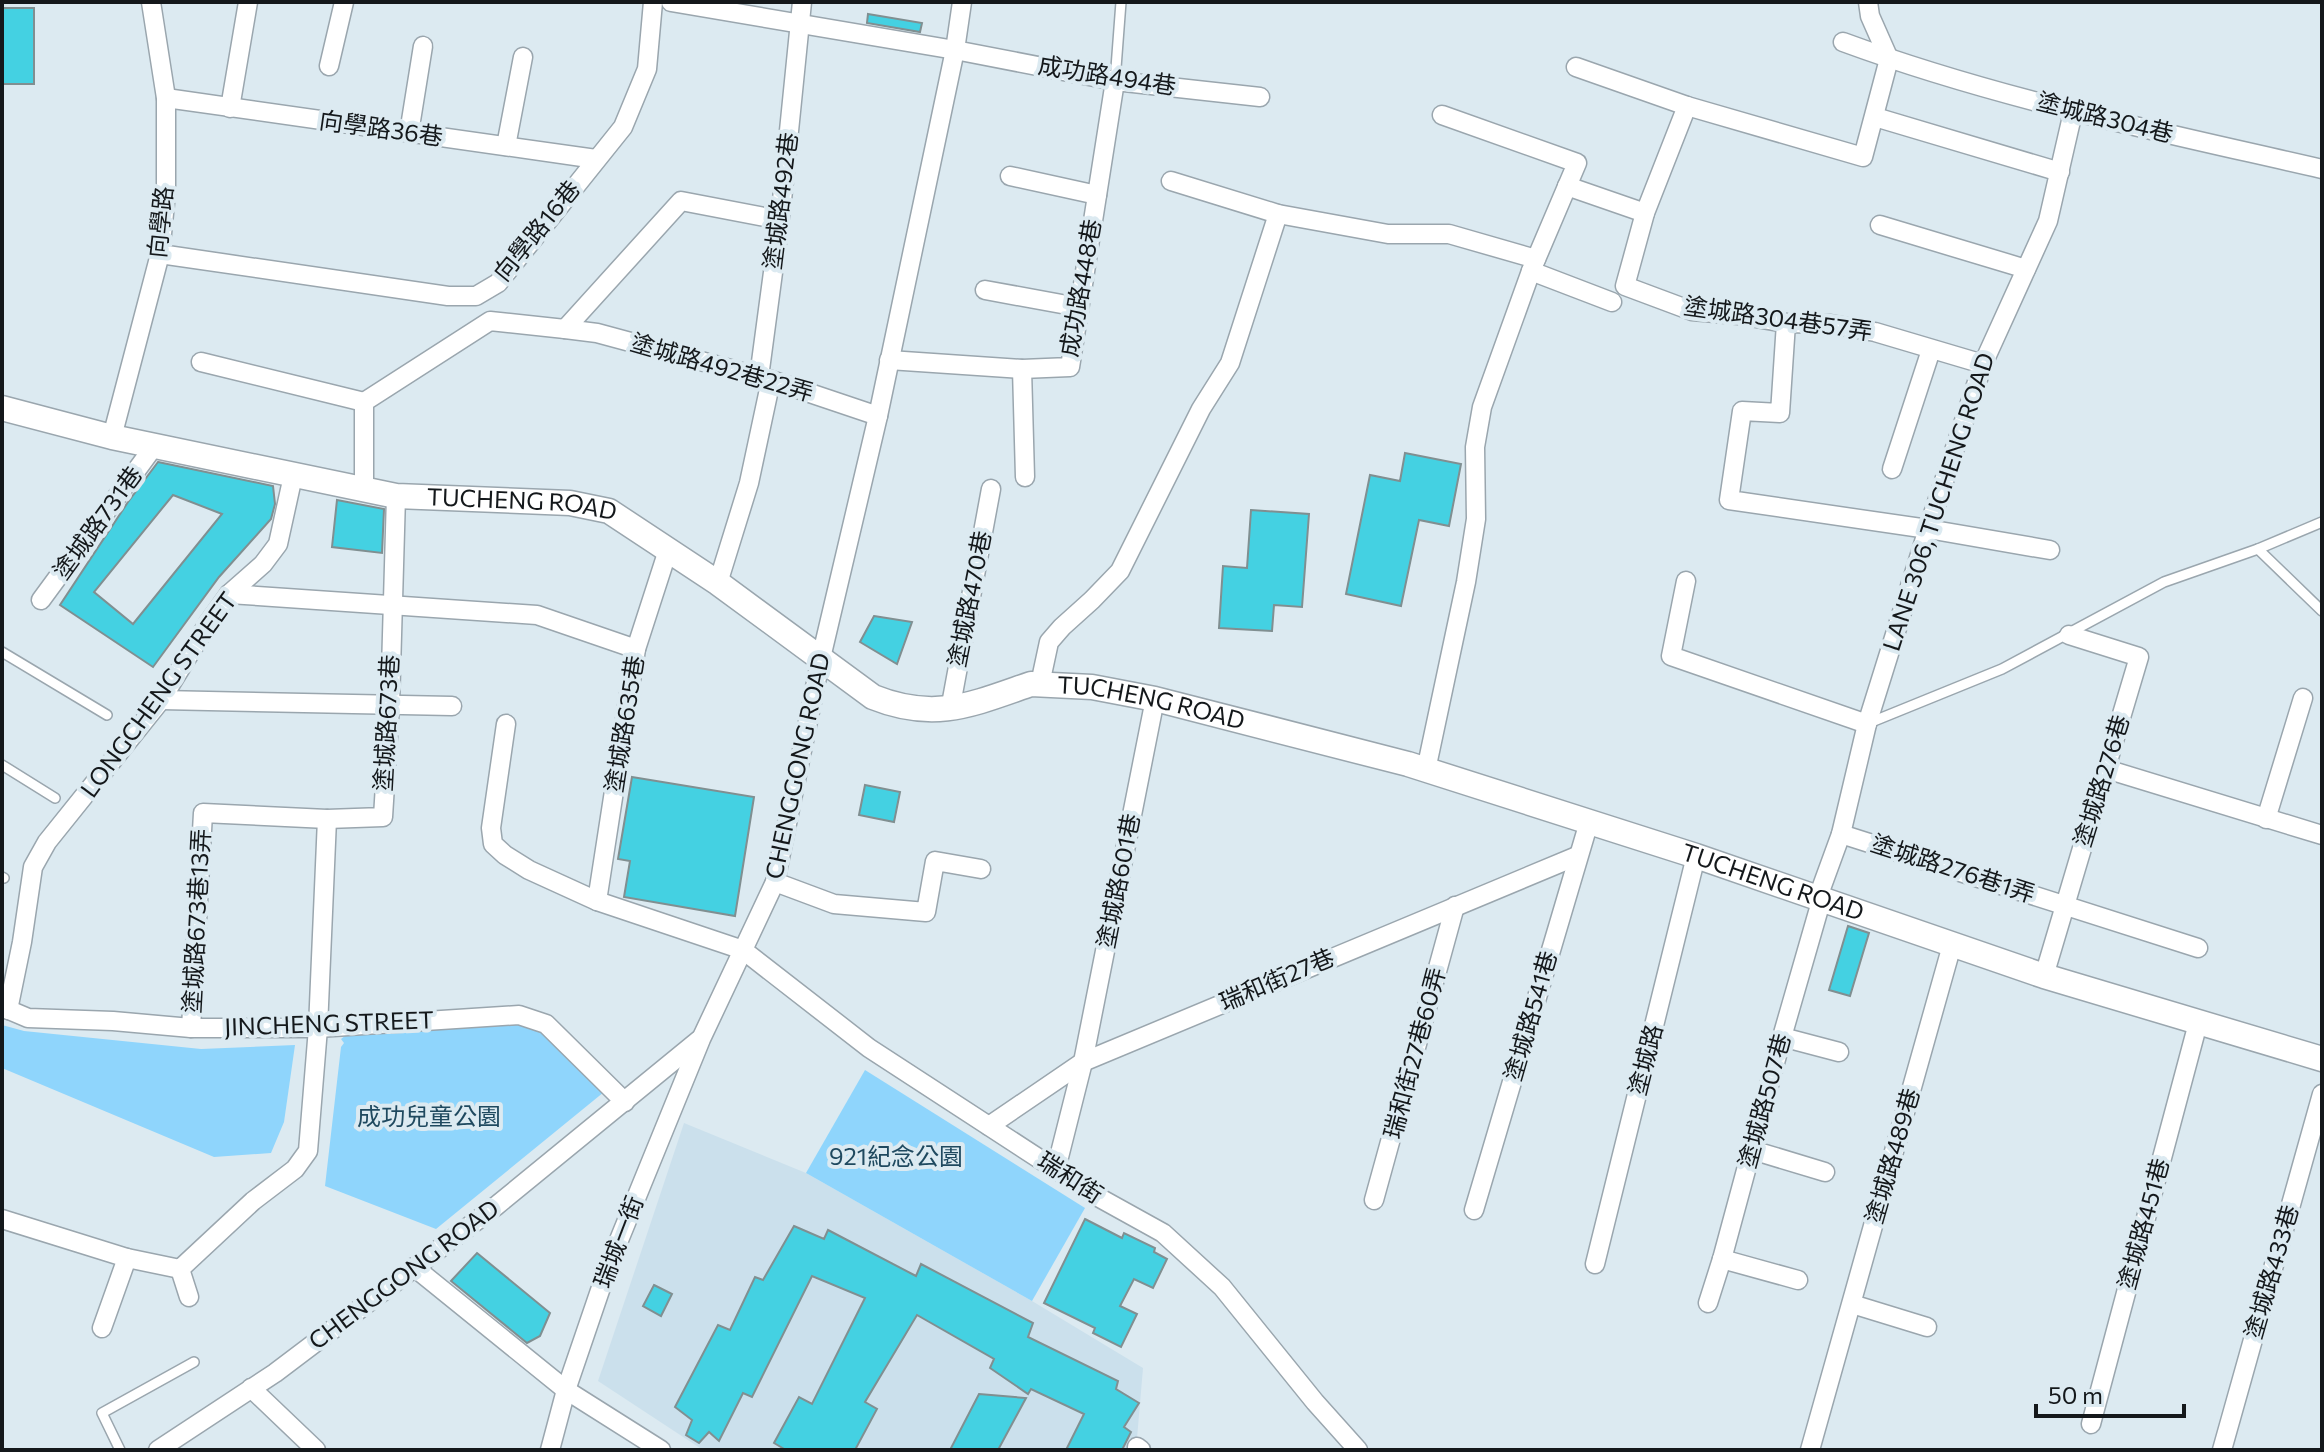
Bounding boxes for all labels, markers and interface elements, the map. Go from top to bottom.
street label: 成功路494巷 [1036,49,1178,100]
street label: 塗城路304巷 [2034,86,2177,148]
street label: 向學路36巷 [318,105,445,151]
street label: 塗城路492巷 [757,130,802,271]
street label: 向學路16巷 [487,174,585,286]
street label: 向學路 [141,185,178,259]
street label: 成功路448巷 [1053,217,1106,359]
street label: 塗城路304巷57弄 [1682,290,1874,345]
street label: 塗城路492巷22弄 [628,327,817,407]
street label: LANE 306, TUCHENG ROAD [1876,349,2000,654]
street label: 塗城路731巷 [46,460,147,584]
street label: TUCHENG ROAD [426,481,620,525]
street label: 塗城路470巷 [941,528,996,669]
street label: LONGCHENG STREET [74,586,242,802]
street label: CHENGGONG ROAD [758,650,835,882]
street label: 塗城路635巷 [598,653,649,794]
street label: 塗城路673巷 [367,654,404,792]
street label: TUCHENG ROAD [1057,669,1248,735]
street label: 塗城路276巷 [2067,711,2134,850]
street label: 塗城路601巷 [1090,811,1145,950]
street label: 塗城路276巷1弄 [1868,827,2039,908]
street label: 塗城路673巷13弄 [176,828,215,1014]
street label: TUCHENG ROAD [1678,836,1868,926]
street label: 瑞和街27巷 [1215,941,1338,1016]
street label: 塗城路541巷 [1497,947,1562,1084]
street label: 瑞和街27巷60弄 [1377,964,1450,1141]
street label: JINCHENG STREET [224,1004,434,1041]
street label: 塗城路 [1622,1021,1667,1098]
street label: 塗城路507巷 [1732,1030,1795,1171]
street label: 塗城路489巷 [1858,1085,1925,1227]
park label: 成功兒童公園 [357,1101,501,1130]
park label: 921紀念公園 [829,1141,963,1170]
street label: 瑞和街 [1033,1145,1109,1209]
street label: 塗城路451巷 [2111,1155,2174,1292]
street label: 瑞城一街 [587,1191,648,1291]
street label: CHENGGONG ROAD [302,1193,504,1355]
street label: 塗城路433巷 [2238,1201,2303,1342]
scale bar [2036,1368,2184,1418]
text: 50 m [2048,1380,2103,1409]

